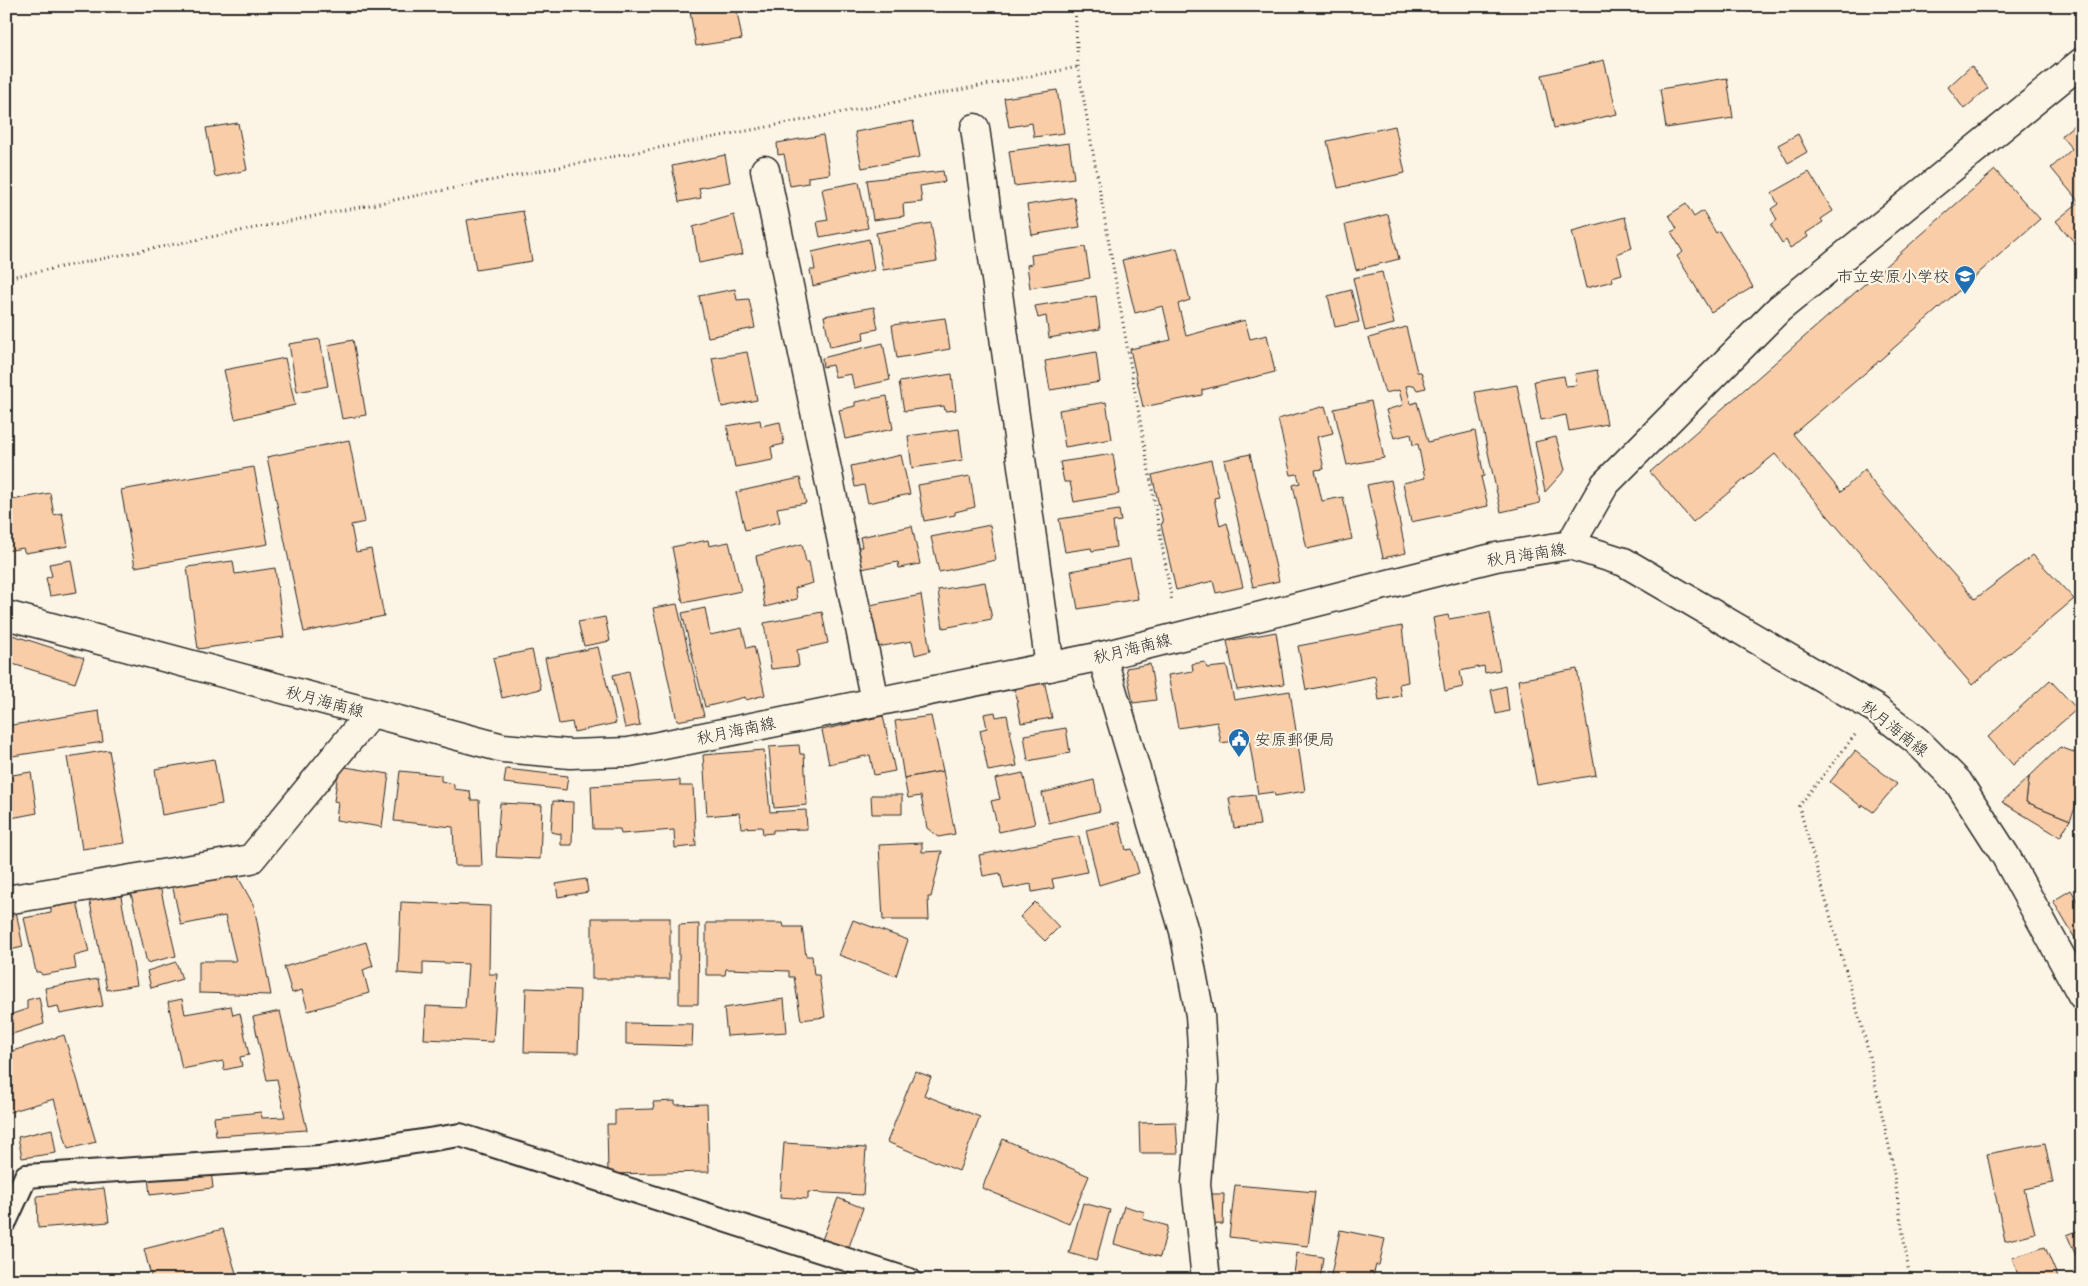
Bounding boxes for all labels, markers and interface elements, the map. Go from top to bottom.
school or university icon: 市立安原小学校 [1953,264,1977,295]
place label: 市立安原小学校 [1837,269,1949,289]
street label: 秋月海南線 [1485,540,1568,573]
street label: 秋月海南線 [1091,631,1174,670]
street label: 秋月海南線 [283,683,366,724]
street label: 秋月海南線 [1855,697,1931,763]
street label: 秋月海南線 [695,714,778,751]
public building icon: 安原郵便局 [1227,727,1251,758]
place label: 安原郵便局 [1255,732,1335,752]

